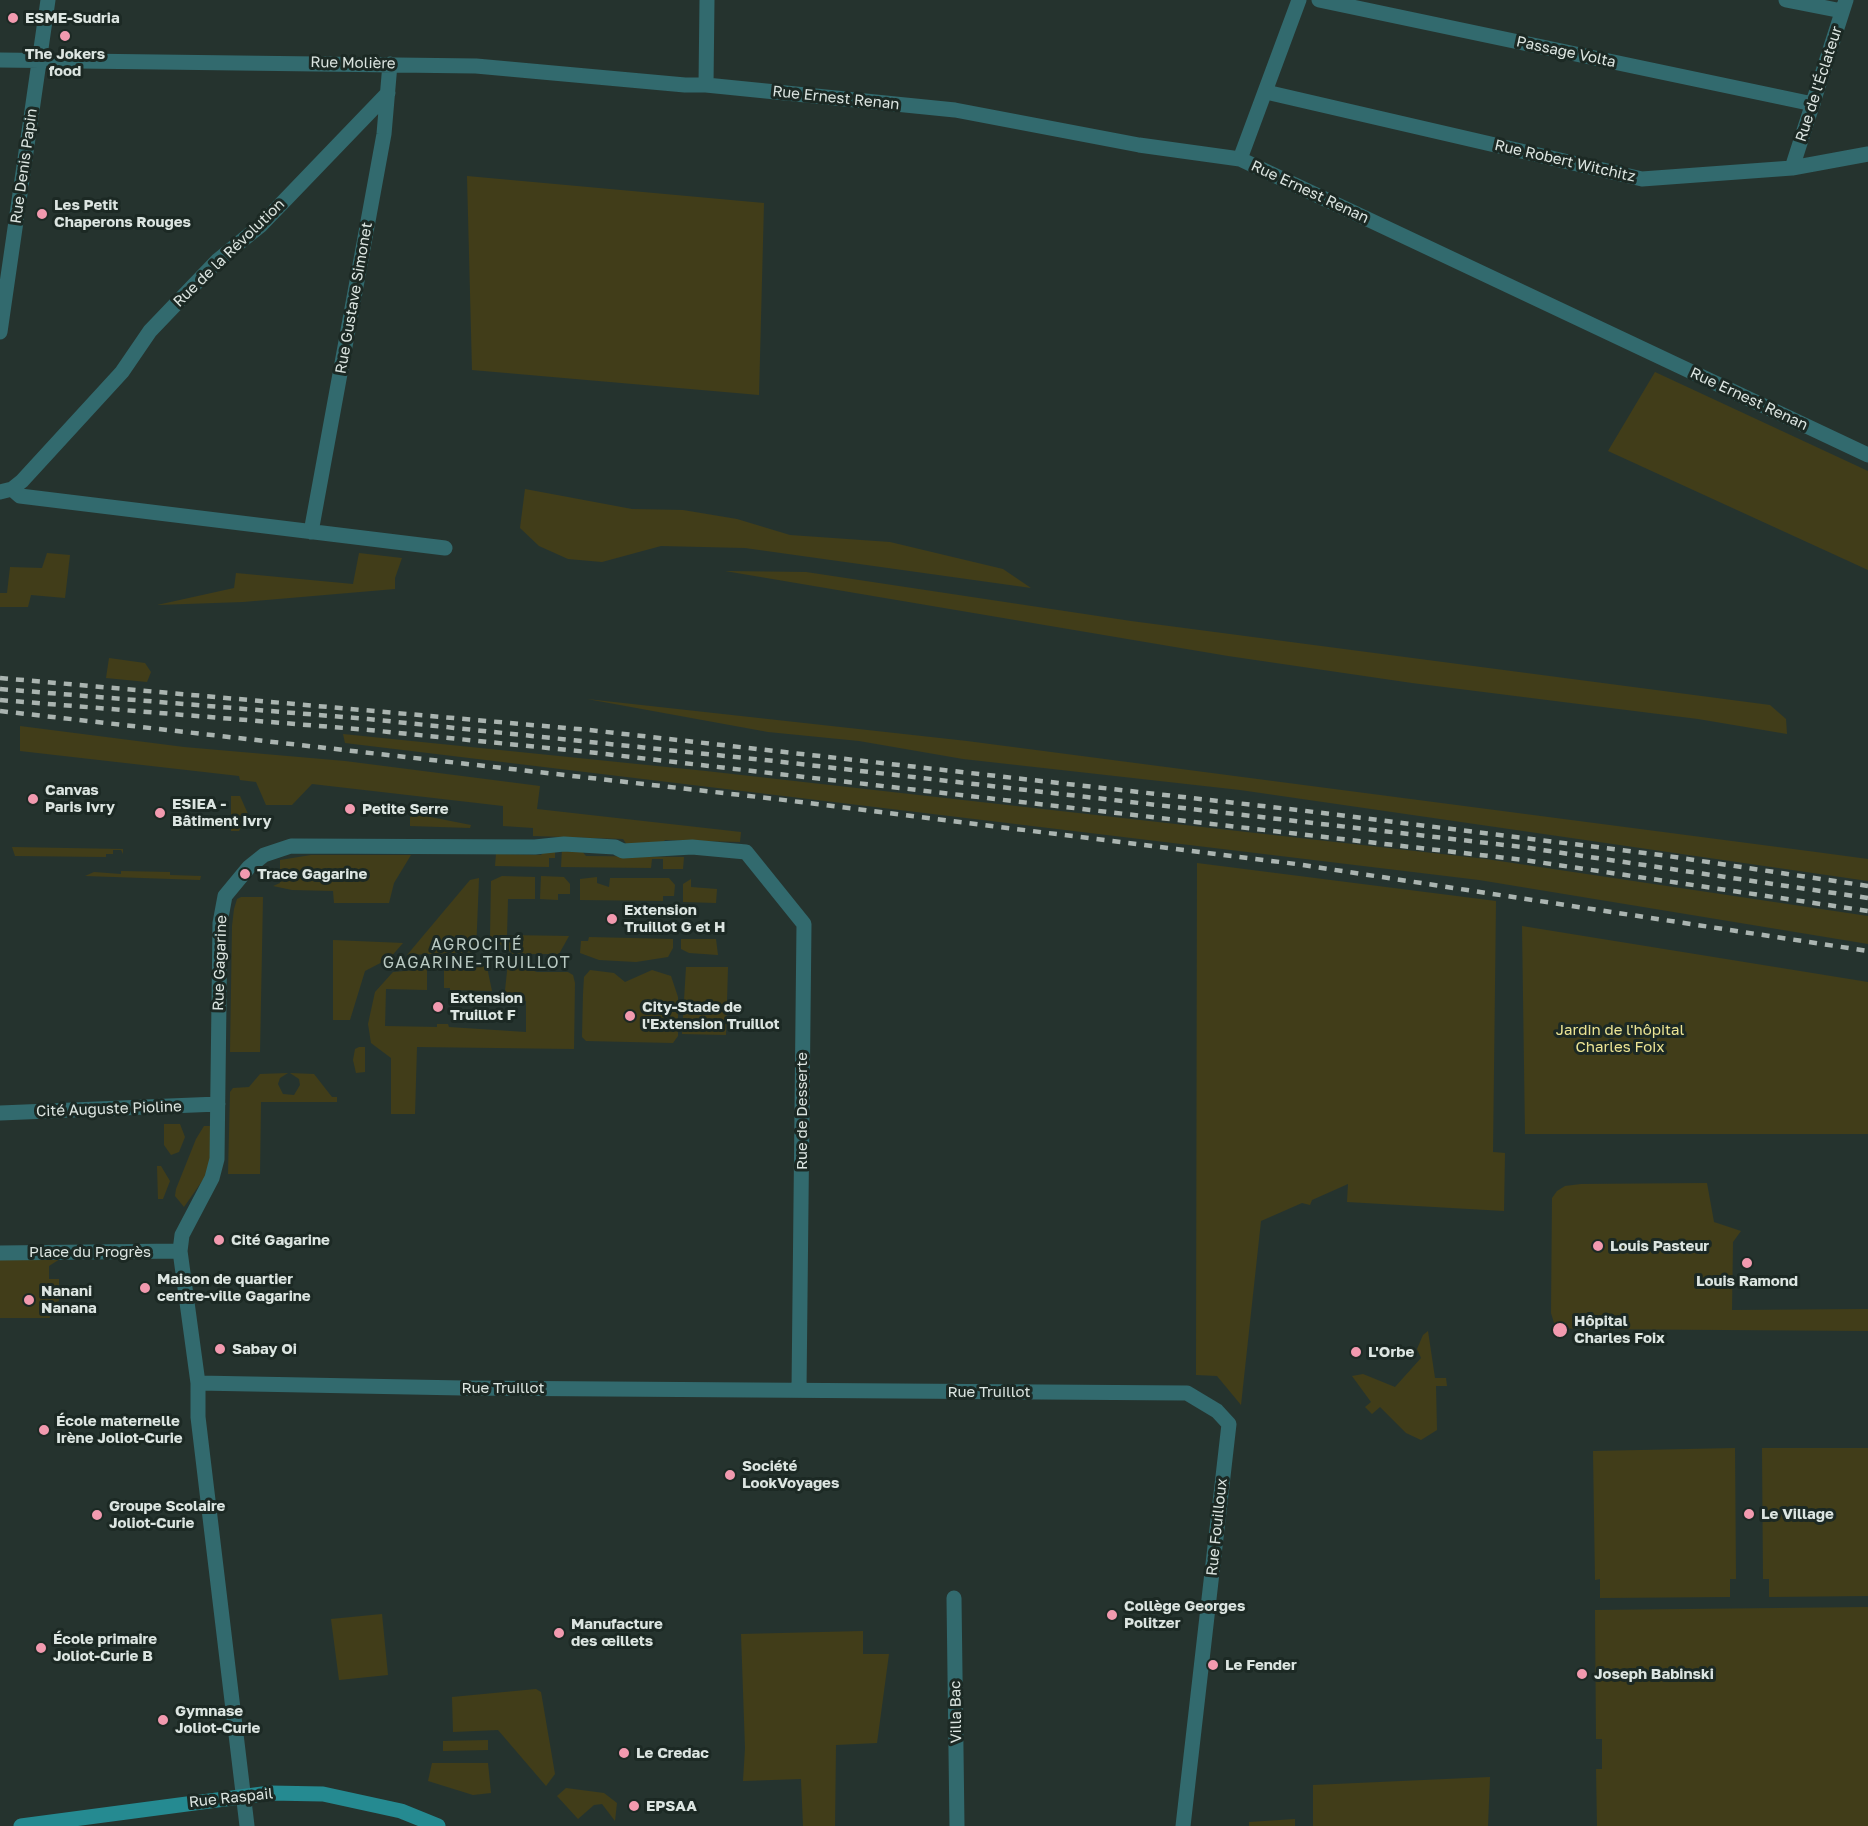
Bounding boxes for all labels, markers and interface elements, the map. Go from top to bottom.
place label: ESME-Sudria [25,9,120,27]
marker: ESME-Sudria [6,11,20,25]
street label: Rue de l'Éclateur [1792,24,1846,144]
marker: The Jokers food [58,29,72,43]
street label: Passage Volta [1515,33,1617,71]
place label: The Jokers food [25,45,105,80]
street label: Rue Molière [310,53,396,73]
street label: Rue Ernest Renan [772,82,900,114]
street label: Rue Denis Papin [7,107,41,225]
street label: Rue Robert Witchitz [1493,136,1637,186]
street label: Rue Ernest Renan [1248,157,1372,227]
street label: Rue de la Révolution [170,195,288,311]
place label: Les Petit Chaperons Rouges [54,196,191,231]
marker: Les Petit Chaperons Rouges [35,207,49,221]
street label: Rue Gustave Simonet [332,221,376,375]
street label: Rue Ernest Renan [1687,364,1811,434]
place label: Canvas Paris Ivry [45,781,115,816]
marker: Canvas Paris Ivry [26,792,40,806]
place label: ESIEA - Bâtiment Ivry [172,795,272,830]
place label: Petite Serre [362,800,449,818]
marker: Petite Serre [343,802,357,816]
marker: ESIEA - Bâtiment Ivry [153,806,167,820]
place label: Trace Gagarine [257,865,367,883]
marker: Trace Gagarine [238,867,252,881]
place label: Extension Truillot G et H [624,901,725,936]
marker: Extension Truillot G et H [605,912,619,926]
street label: Rue Gagarine [209,915,231,1011]
district label: AGROCITÉ GAGARINE-TRUILLOT [383,935,571,973]
place label: Extension Truillot F [450,989,523,1024]
place label: City-Stade de l'Extension Truillot [642,998,780,1033]
marker: Extension Truillot F [431,1000,445,1014]
marker: City-Stade de l'Extension Truillot [623,1009,637,1023]
park label: Jardin de l'hôpital Charles Foix [1556,1021,1684,1056]
street label: Rue de Desserte [793,1052,811,1170]
street label: Cité Auguste Pioline [36,1097,182,1121]
place label: Cité Gagarine [231,1231,330,1249]
marker: Cité Gagarine [212,1233,226,1247]
place label: Louis Pasteur [1610,1237,1709,1255]
marker: Louis Pasteur [1591,1239,1605,1253]
street label: Place du Progrès [29,1243,151,1261]
marker: Louis Ramond [1740,1256,1754,1270]
place label: Maison de quartier centre-ville Gagarine [157,1270,311,1305]
place label: Louis Ramond [1696,1272,1798,1290]
marker: Maison de quartier centre-ville Gagarine [138,1281,152,1295]
place label: Nanani Nanana [41,1282,97,1317]
marker: Nanani Nanana [22,1293,36,1307]
place label: Hôpital Charles Foix [1574,1312,1665,1347]
marker: Hôpital Charles Foix [1551,1321,1569,1339]
place label: Sabay Oi [232,1340,297,1358]
marker: Sabay Oi [213,1342,227,1356]
place label: L'Orbe [1368,1343,1414,1361]
marker: L'Orbe [1349,1345,1363,1359]
street label: Rue Truillot [462,1379,544,1397]
street label: Rue Truillot [948,1383,1030,1401]
place label: École maternelle Irène Joliot-Curie [56,1412,183,1447]
marker: École maternelle Irène Joliot-Curie [37,1423,51,1437]
place label: Société LookVoyages [742,1457,839,1492]
marker: Société LookVoyages [723,1468,737,1482]
street label: Rue Fouilloux [1203,1477,1231,1577]
place label: Groupe Scolaire Joliot-Curie [109,1497,225,1532]
place label: Le Village [1761,1505,1834,1523]
marker: Le Village [1742,1507,1756,1521]
marker: Groupe Scolaire Joliot-Curie [90,1508,104,1522]
place label: Collège Georges Politzer [1124,1597,1245,1632]
marker: Collège Georges Politzer [1105,1608,1119,1622]
place label: Manufacture des œillets [571,1615,663,1650]
marker: Manufacture des œillets [552,1626,566,1640]
place label: École primaire Joliot-Curie B [53,1630,157,1665]
marker: École primaire Joliot-Curie B [34,1641,48,1655]
place label: Le Fender [1225,1656,1297,1674]
marker: Le Fender [1206,1658,1220,1672]
place label: Joseph Babinski [1594,1665,1714,1683]
marker: Joseph Babinski [1575,1667,1589,1681]
street label: Villa Bac [946,1681,966,1743]
place label: Gymnase Joliot-Curie [175,1702,260,1737]
marker: Gymnase Joliot-Curie [156,1713,170,1727]
place label: Le Credac [636,1744,709,1762]
marker: Le Credac [617,1746,631,1760]
street label: Rue Raspail [188,1785,274,1811]
place label: EPSAA [646,1797,697,1815]
marker: EPSAA [627,1799,641,1813]

